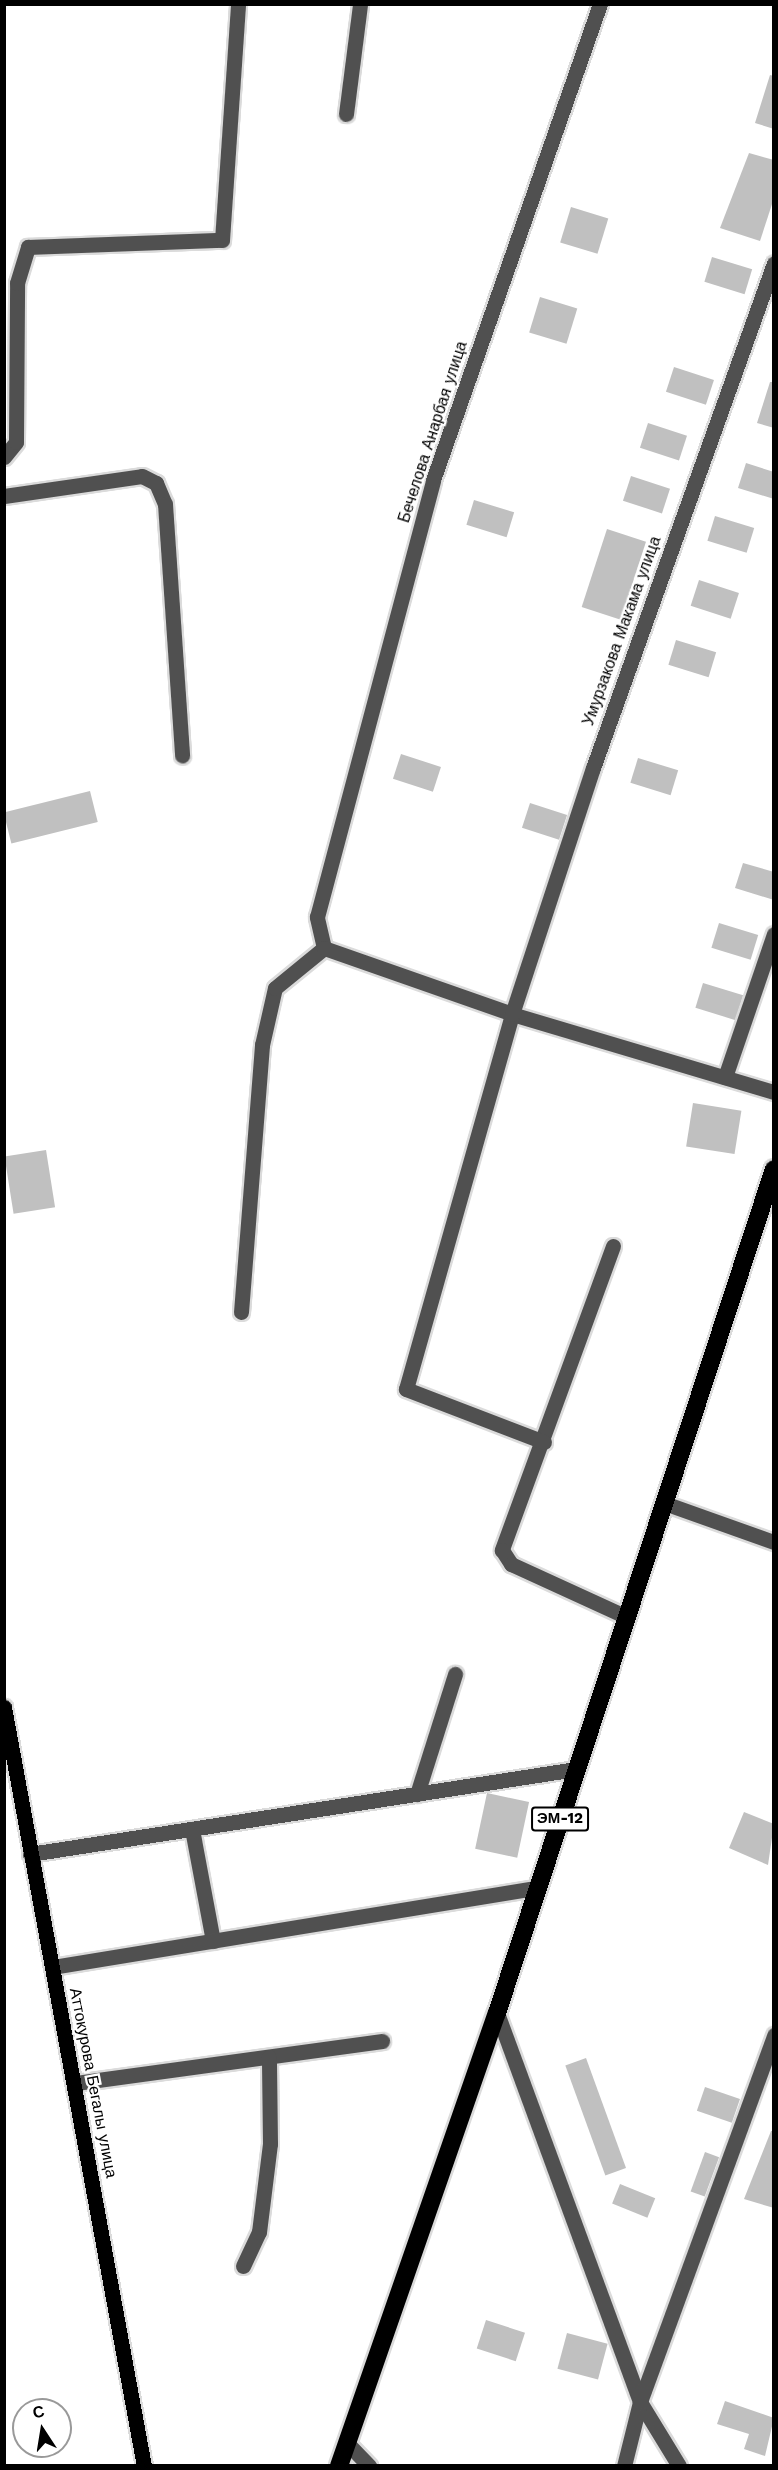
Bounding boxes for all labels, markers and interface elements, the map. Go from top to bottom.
street label: Бечелова Анарбая улица [395,339,471,525]
street label: Умурзакова Макама улица [579,534,665,728]
road number: ЭМ-12 [530,1807,590,1831]
street label: Аттокурова Бегалы улица [65,1986,121,2180]
north arrow [12,2398,72,2458]
text: С [31,2401,46,2422]

